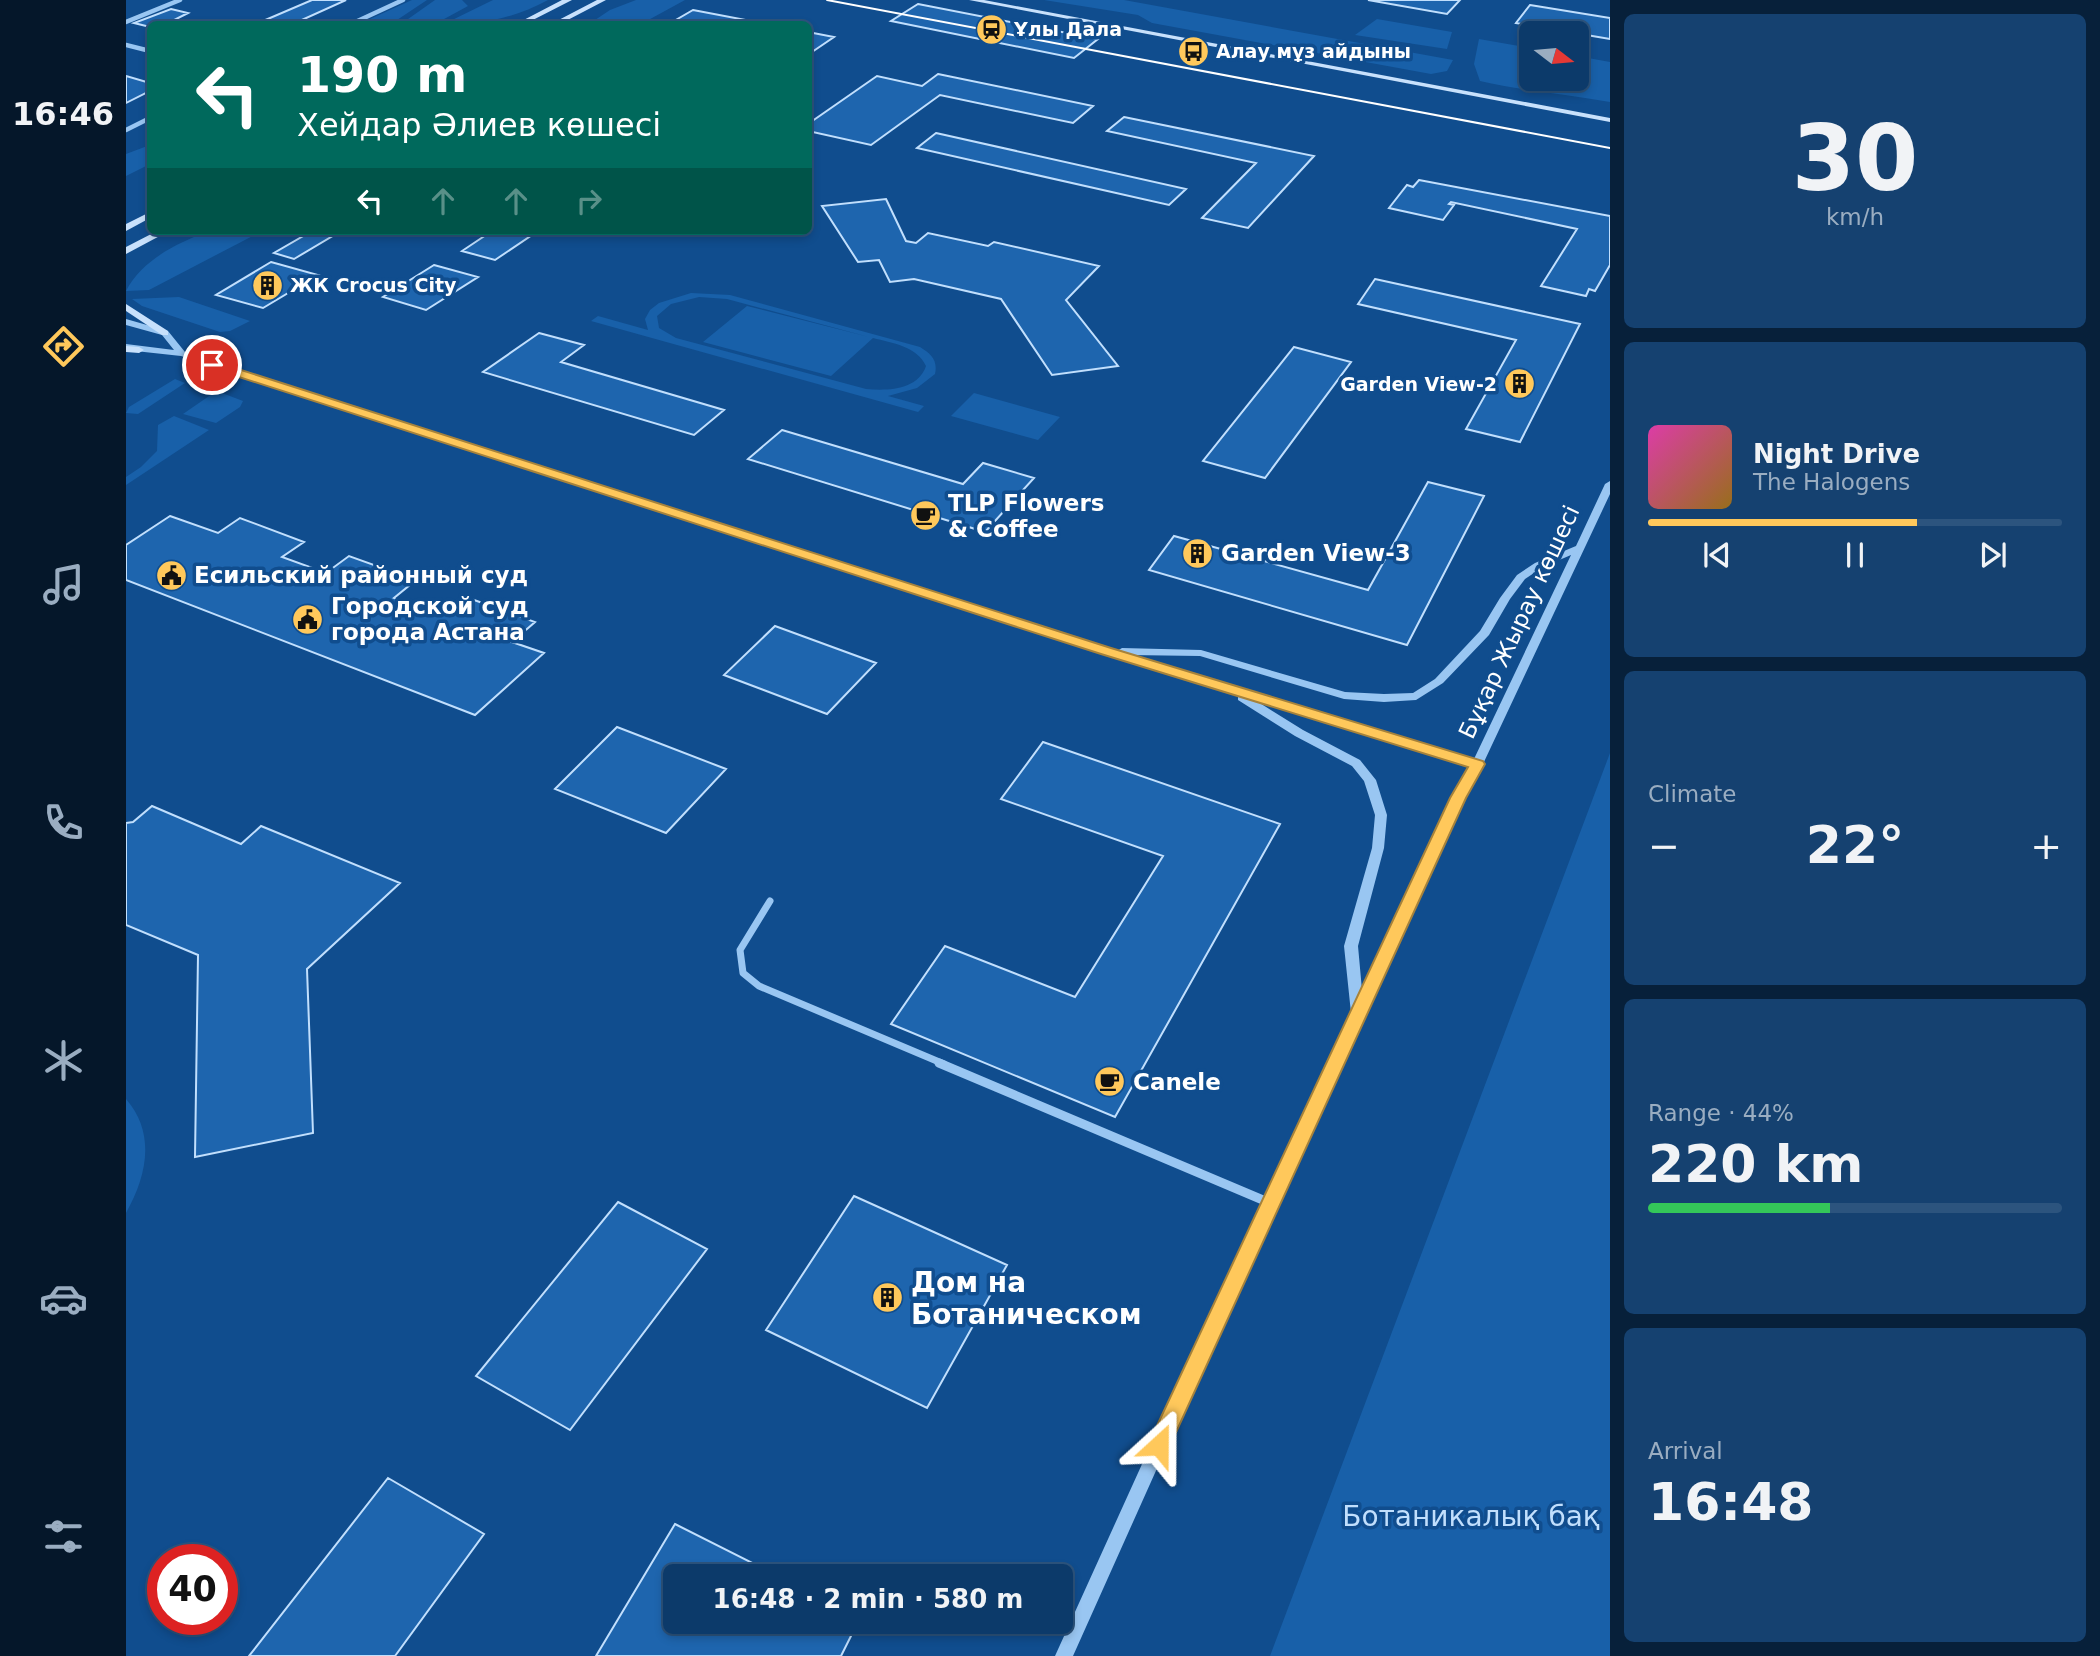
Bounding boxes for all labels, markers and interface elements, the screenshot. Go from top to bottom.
station icon: Ұлы Дала [974,12,1008,46]
place label: Ұлы Дала [1013,18,1122,40]
north arrow [1519,21,1589,91]
map controls [1519,21,1589,91]
bus stop icon: Алау мұз айдыны [1176,34,1210,68]
place label: Алау мұз айдыны [1216,40,1411,62]
text: 190 m [297,47,467,104]
icon: left [182,49,273,140]
text: 16:46 [12,95,114,133]
text: Хейдар Әлиев көшесі [297,106,661,144]
text: 30 [1792,106,1918,211]
icon: left [351,182,389,220]
icon: ahead [424,182,462,220]
icon: ahead [497,182,535,220]
icon: right [570,182,608,220]
text: km/h [1826,204,1884,230]
building icon: ЖК Crocus City [250,268,284,302]
place label: ЖК Crocus City [290,274,457,296]
icon: directions [39,322,88,371]
pin [182,335,242,395]
icon: arrive [193,346,231,384]
building icon: Garden View-2 [1503,367,1537,401]
place label: Garden View-2 [1340,373,1497,395]
text: Night Drive [1753,439,1920,469]
text: The Halogens [1753,469,1910,495]
place label: TLP Flowers & Coffee [948,490,1105,542]
cafe icon: TLP Flowers & Coffee [908,499,942,533]
street label: Бұқар Жырау көшесі [1454,501,1584,743]
building icon: Garden View-3 [1181,536,1215,570]
icon: previous [1698,536,1736,574]
icon: pause [1836,536,1874,574]
icon: next [1974,536,2012,574]
place label: Garden View-3 [1221,540,1411,566]
public building icon: Есильский районный суд [154,558,188,592]
icon: music [39,560,88,609]
place label: Есильский районный суд [194,562,528,588]
place label: Городской суд города Астана [331,593,529,645]
public building icon: Городской суд города Астана [291,602,325,636]
text: Climate [1648,781,1737,807]
icon: phone [39,798,88,847]
text: 22° [1806,815,1904,875]
text: − [1648,824,1680,868]
text: + [2030,824,2062,868]
icon: climate [39,1036,88,1085]
cafe icon: Canele [1093,1065,1127,1099]
place label: Canele [1133,1069,1221,1095]
text: Range · 44% [1648,1100,1794,1126]
text: 220 km [1648,1134,1863,1194]
place label: Дом на Ботаническом [911,1266,1142,1331]
icon: car [39,1274,88,1323]
building icon: Дом на Ботаническом [871,1281,905,1315]
position arrow [1122,1408,1196,1482]
text: Arrival [1648,1438,1723,1464]
text: 16:48 [1648,1472,1814,1532]
park label: Ботаникалық бақ [1342,1500,1600,1533]
icon: filters [39,1512,88,1561]
speed limit sign: 40 [147,1544,238,1635]
text: 16:48 · 2 min · 580 m [713,1584,1023,1614]

